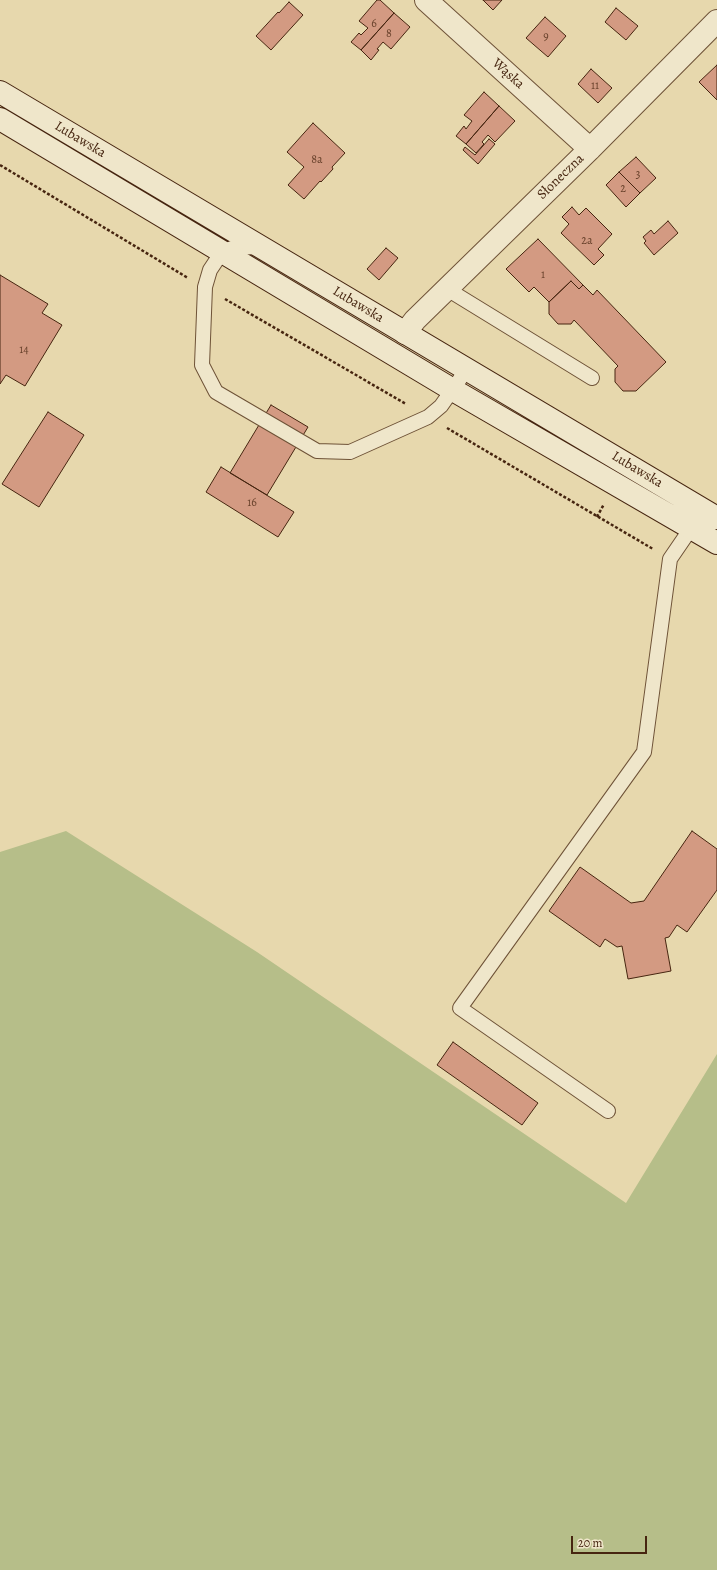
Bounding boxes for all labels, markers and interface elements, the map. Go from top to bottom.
house number: 6 [371,17,377,31]
house number: 8 [386,27,392,41]
house number: 9 [543,30,549,44]
street label: Wąska [489,55,527,93]
house number: 11 [591,79,599,93]
street label: Lubawska [51,118,109,162]
street label: Słoneczna [534,151,588,203]
house number: 8a [311,153,323,167]
house number: 3 [636,168,640,182]
house number: 2 [620,182,626,196]
house number: 2a [581,234,593,248]
house number: 1 [541,268,545,282]
street label: Lubawska [329,283,387,327]
house number: 14 [19,343,29,357]
street label: Lubawska [608,448,666,492]
house number: 16 [247,496,257,510]
scale bar [573,1528,649,1554]
text: 20 m [578,1535,602,1551]

